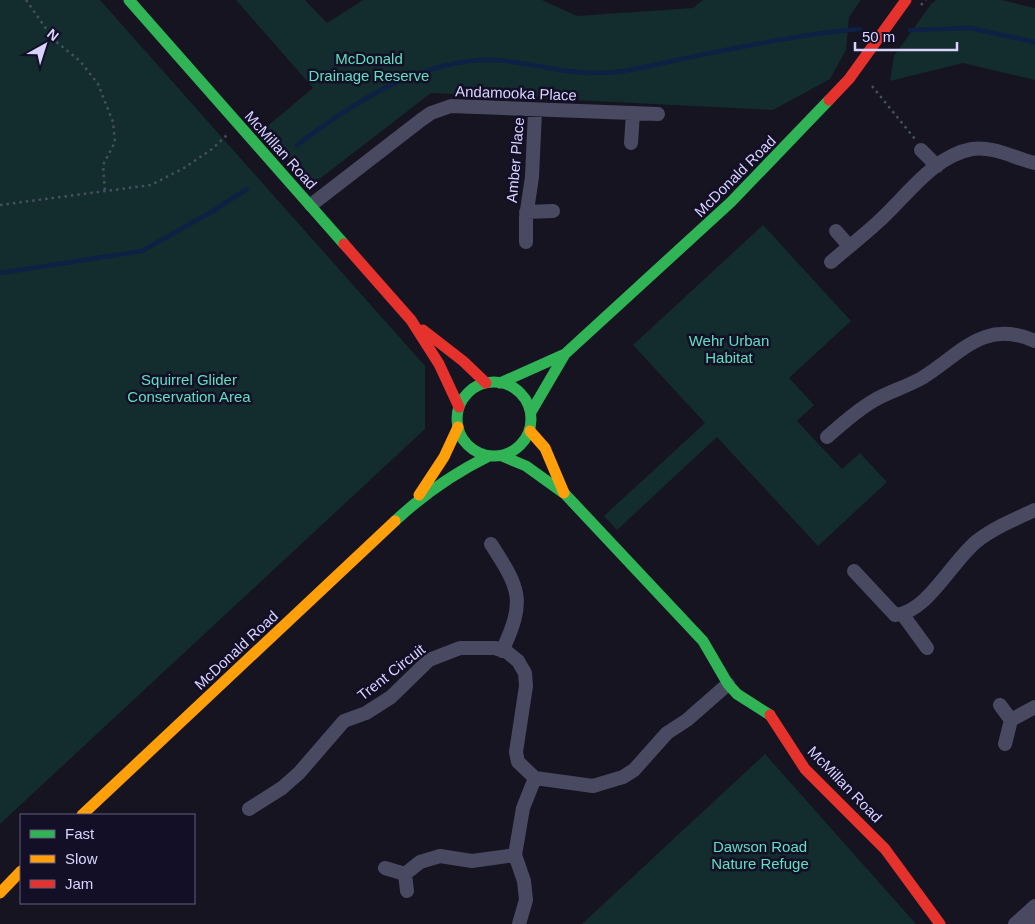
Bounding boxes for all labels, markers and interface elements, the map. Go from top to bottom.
north arrow [20,20,70,70]
scale bar [855,20,958,52]
text: N [44,25,62,44]
text: 50 m [862,28,895,45]
park label: McDonald Drainage Reserve [309,50,429,84]
street label: Andamooka Place [455,82,577,104]
street label: McMillan Road [241,107,321,193]
street label: Amber Place [503,116,527,204]
street label: McDonald Road [691,132,779,220]
park label: Wehr Urban Habitat [689,332,769,366]
park label: Squirrel Glider Conservation Area [127,371,251,405]
street label: McDonald Road [191,607,281,693]
street label: Trent Circuit [354,640,429,704]
street label: McMillan Road [804,742,886,826]
legend [20,814,195,904]
text: Fast [65,825,95,842]
park label: Dawson Road Nature Refuge [711,838,809,872]
text: Slow [65,850,98,867]
text: Jam [65,875,93,892]

